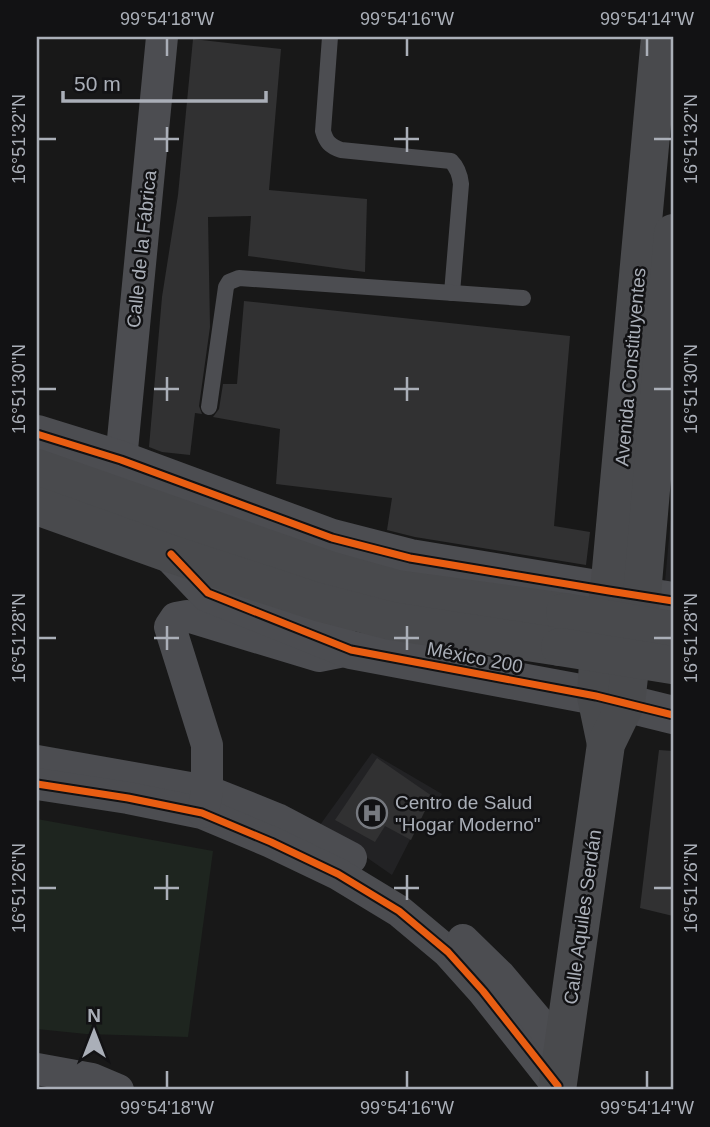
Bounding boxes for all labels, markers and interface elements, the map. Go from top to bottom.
text: 99°54'18"W [120,9,214,29]
text: 99°54'16"W [360,9,454,29]
text: 99°54'14"W [600,9,694,29]
scale bar [63,60,266,104]
text: 50 m [74,72,121,95]
text: 16°51'32"N [9,94,29,184]
text: 16°51'32"N [681,94,701,184]
street label: Calle de la Fábrica [123,169,160,329]
street label: Avenida Constituyentes [611,267,650,467]
text: 16°51'30"N [9,344,29,434]
text: 16°51'30"N [681,344,701,434]
text: 16°51'28"N [9,593,29,683]
text: 16°51'28"N [681,593,701,683]
street label: México 200 [425,638,525,677]
place label: Centro de Salud "Hogar Moderno" [395,792,541,835]
hospital icon: Centro de Salud "Hogar Moderno" [355,796,389,830]
street label: Calle Aquiles Serdán [560,828,605,1006]
text: 16°51'26"N [9,843,29,933]
text: 16°51'26"N [681,843,701,933]
north arrow [60,998,130,1068]
text: N [87,1005,101,1026]
text: 99°54'18"W [120,1098,214,1118]
text: 99°54'16"W [360,1098,454,1118]
text: 99°54'14"W [600,1098,694,1118]

